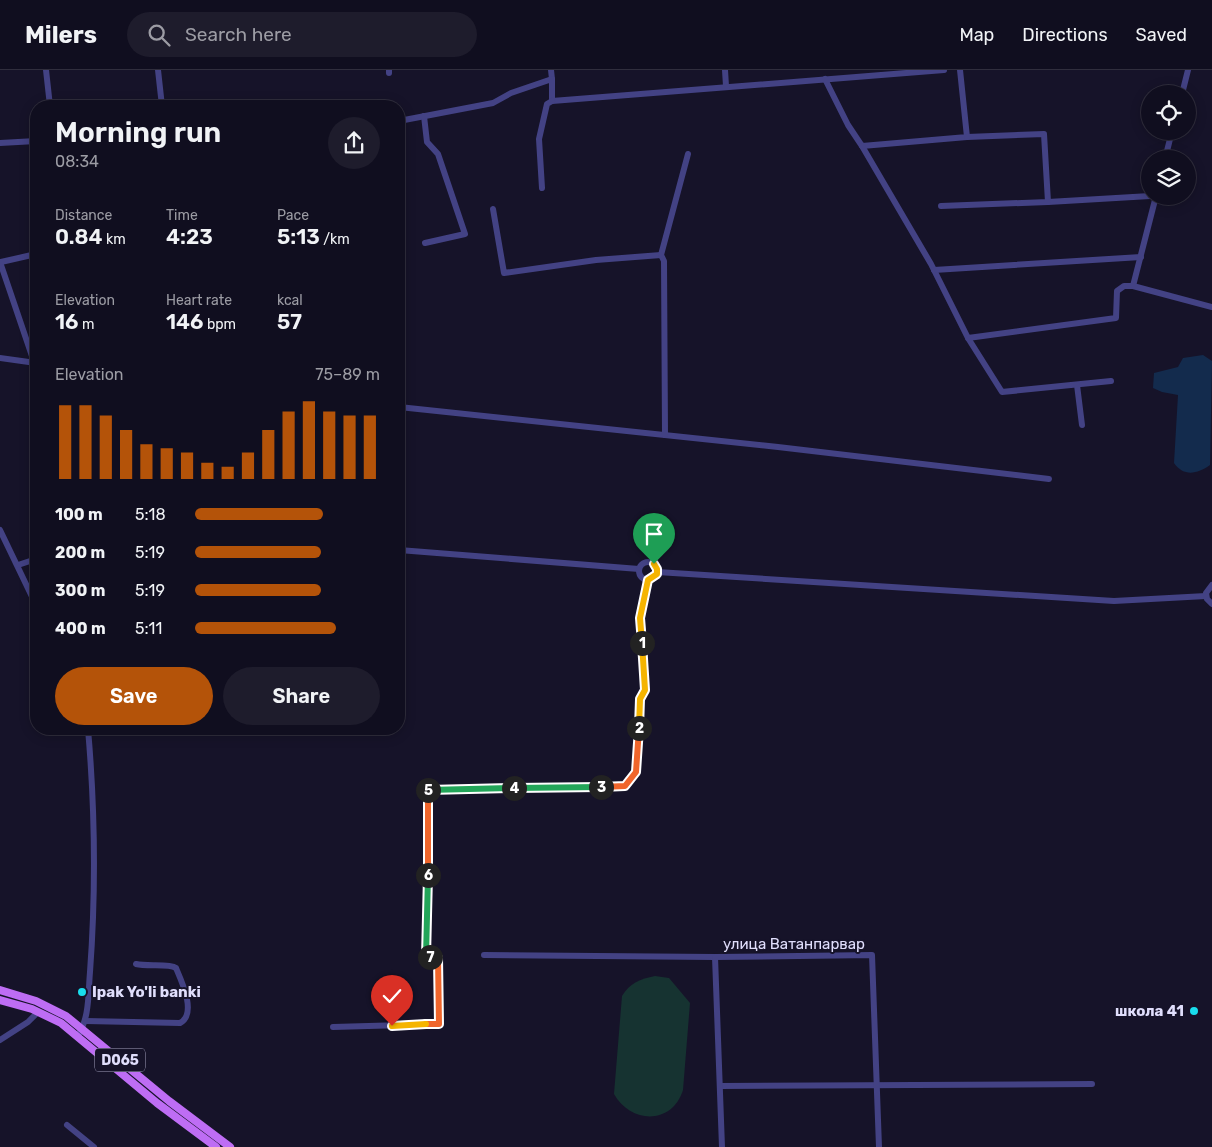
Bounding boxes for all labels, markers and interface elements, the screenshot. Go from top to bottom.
search box [127,12,477,57]
text: Milers [25,21,97,49]
icon: search [145,21,173,49]
text: Search here [185,23,292,46]
text: Map [959,24,994,46]
text: Directions [1022,24,1108,46]
text: Saved [1136,24,1187,46]
map controls [1141,85,1196,205]
button: locate [1141,85,1196,140]
text: Morning run [55,116,221,149]
button: share [328,117,380,169]
button: layers [1141,150,1196,205]
text: 08:34 [55,152,99,171]
text: Distance [55,207,112,224]
text: Time [166,207,198,224]
text: Pace [277,207,309,224]
text: 0.84 [55,224,103,249]
text: 4:23 [166,224,213,249]
text: 5:13 [277,224,320,249]
text: km [103,231,126,248]
text: /km [320,231,350,248]
text: Elevation [55,292,115,309]
text: Heart rate [166,292,232,309]
text: kcal [277,292,303,309]
text: 16 [55,309,78,334]
text: 146 [166,309,203,334]
text: 57 [277,309,302,334]
text: m [78,316,94,333]
text: bpm [203,316,236,333]
text: Elevation [55,365,124,384]
text: 75–89 m [315,365,380,384]
text: 100 m [55,505,103,524]
text: 5:18 [135,505,166,524]
pin [633,513,675,564]
icon: arrive [640,520,668,548]
text: 200 m [55,543,105,562]
text: 5:19 [135,543,165,562]
text: 300 m [55,581,105,600]
text: 5:19 [135,581,165,600]
text: 400 m [55,619,106,638]
text: 5:11 [135,619,162,638]
pin: 1 [630,630,654,656]
text: 1 [639,635,646,652]
button: Save [55,667,213,725]
button: Share [223,667,380,725]
pin: 2 [626,716,652,740]
text: 2 [635,720,644,737]
pin: 3 [588,774,614,800]
pin: 4 [502,776,526,800]
pin: 5 [416,778,440,802]
text: 3 [597,779,606,796]
text: 4 [510,780,519,797]
text: 5 [424,782,433,799]
pin: 6 [416,862,440,888]
text: 6 [424,867,433,884]
street label: улица Ватанпарвар [723,935,865,953]
pin: 7 [418,944,442,970]
text: 7 [426,949,435,966]
pin [371,975,413,1026]
icon: check [378,982,406,1010]
place label: Ipak Yo'li banki [92,983,201,1001]
marker: Ipak Yo'li banki [76,986,88,998]
place label: школа 41 [1115,1002,1184,1020]
marker: школа 41 [1188,1005,1200,1017]
road number: D065 [95,1048,145,1072]

